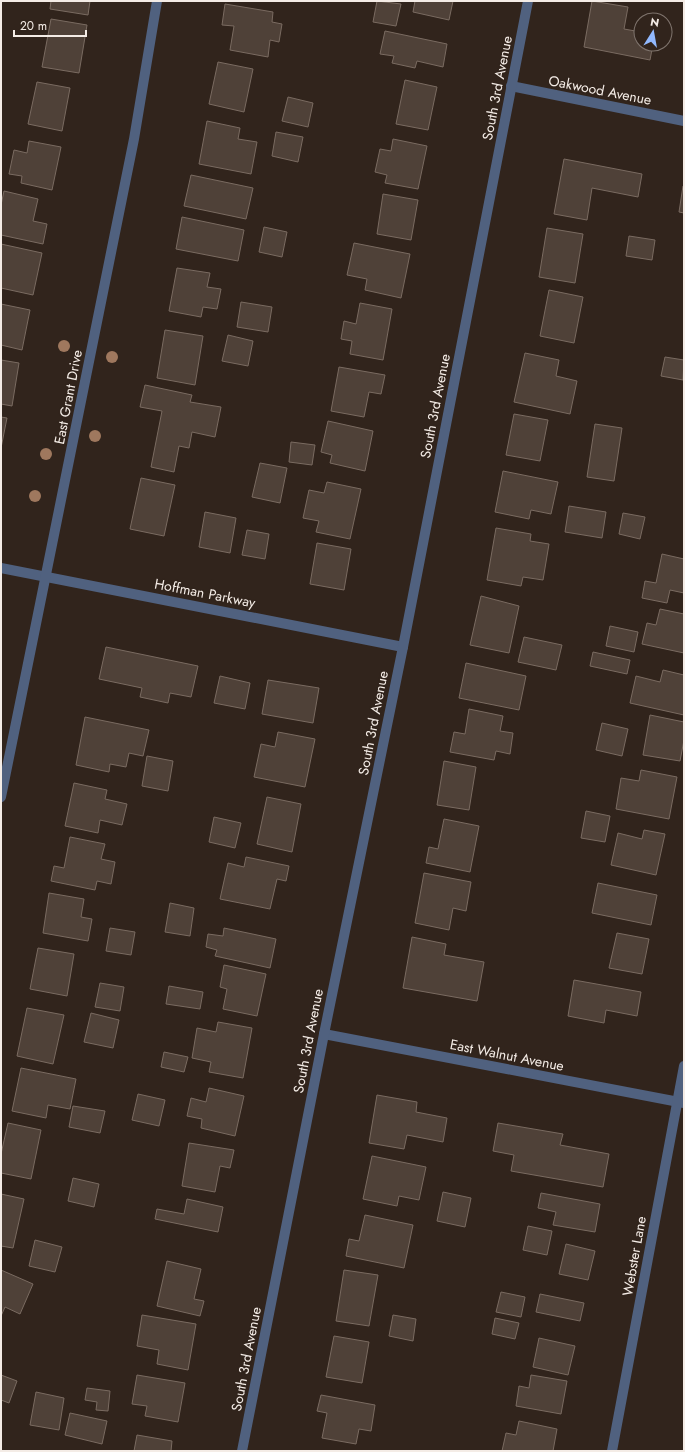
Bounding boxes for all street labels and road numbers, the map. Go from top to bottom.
street label: South 3rd Avenue [477,34,517,142]
street label: Oakwood Avenue [547,70,653,110]
street label: East Grant Drive [49,348,87,446]
street label: South 3rd Avenue [415,352,455,460]
street label: Hoffman Parkway [153,573,258,613]
street label: South 3rd Avenue [353,669,393,777]
street label: South 3rd Avenue [288,987,328,1095]
street label: East Walnut Avenue [448,1034,566,1076]
street label: Webster Lane [617,1215,651,1297]
street label: South 3rd Avenue [226,1305,266,1413]

